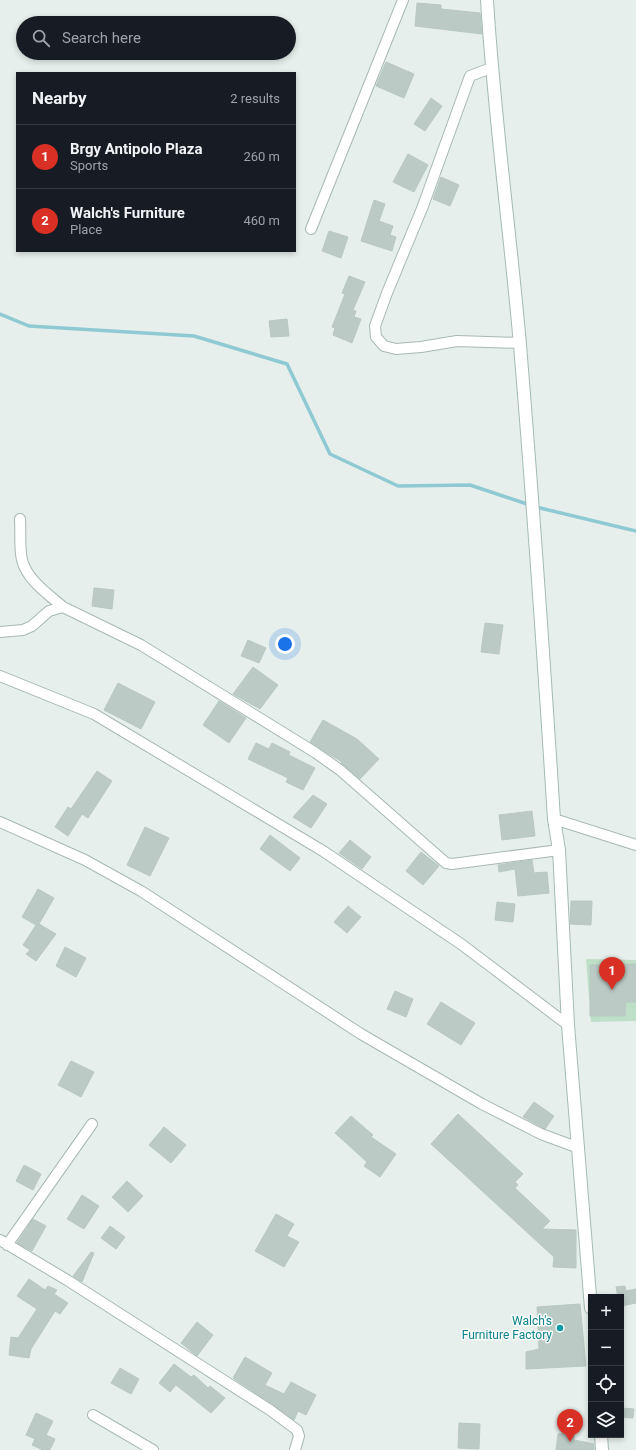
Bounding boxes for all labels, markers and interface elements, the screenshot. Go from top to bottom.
search box [16,16,296,60]
icon: search [30,27,52,49]
text: Search here [62,29,141,47]
text: Nearby [32,88,87,108]
text: 2 results [230,91,280,106]
text: Brgy Antipolo Plaza [70,140,202,158]
text: 1 [41,149,49,164]
text: 260 m [243,149,280,164]
text: Sports [70,158,108,173]
text: Walch's Furniture [70,204,185,222]
text: 2 [41,213,49,228]
text: 460 m [243,213,280,228]
text: Place [70,222,102,237]
your location [275,634,295,654]
pin: 1 [599,957,625,990]
map controls [588,1294,624,1438]
button: + [588,1294,624,1330]
place label: Walch's Furniture Factory [462,1314,552,1342]
marker: Walch's Furniture Factory [555,1323,565,1333]
button: − [588,1330,624,1366]
button: locate [588,1366,624,1402]
button: layers [588,1402,624,1438]
pin: 2 [557,1409,583,1442]

